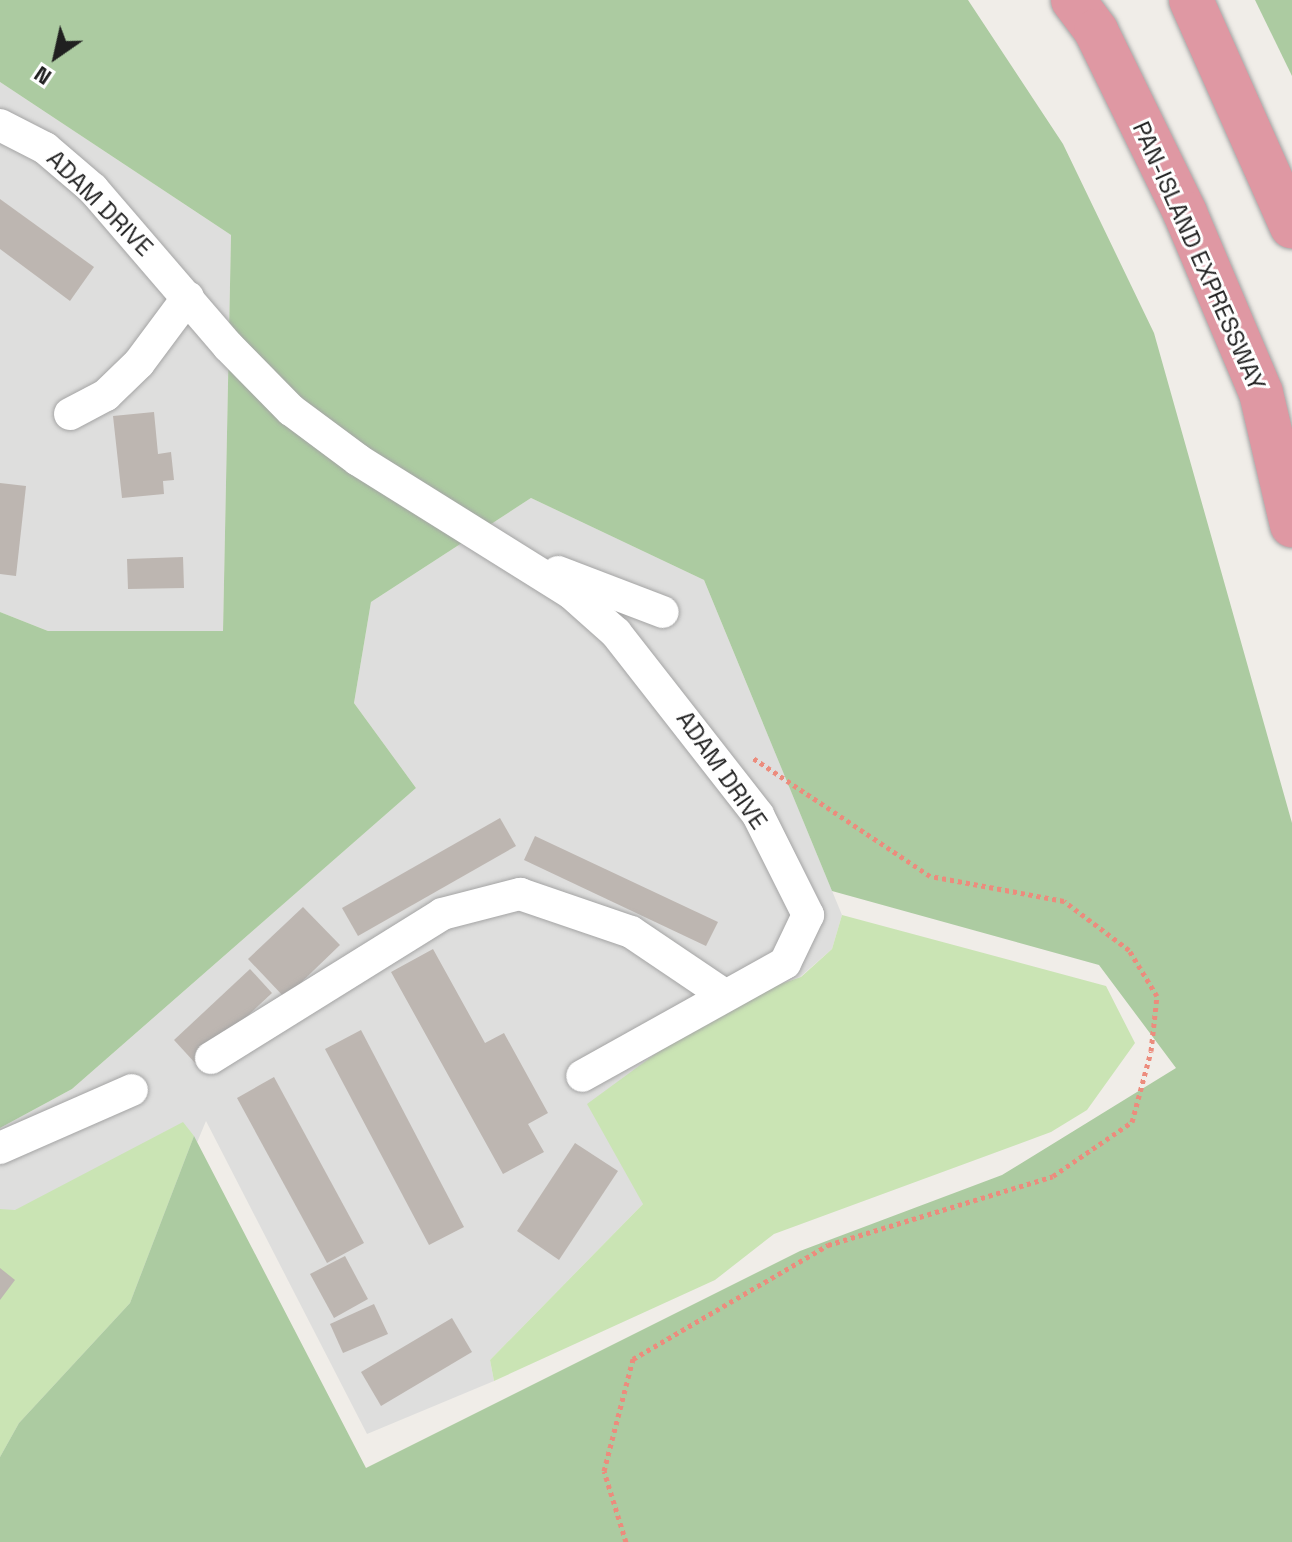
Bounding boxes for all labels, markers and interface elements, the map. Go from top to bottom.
north arrow [16,16,96,96]
text: N [29,60,57,92]
street label: PAN-ISLAND EXPRESSWAY [1127,117,1271,395]
street label: ADAM DRIVE [41,144,159,262]
street label: ADAM DRIVE [671,705,773,835]

